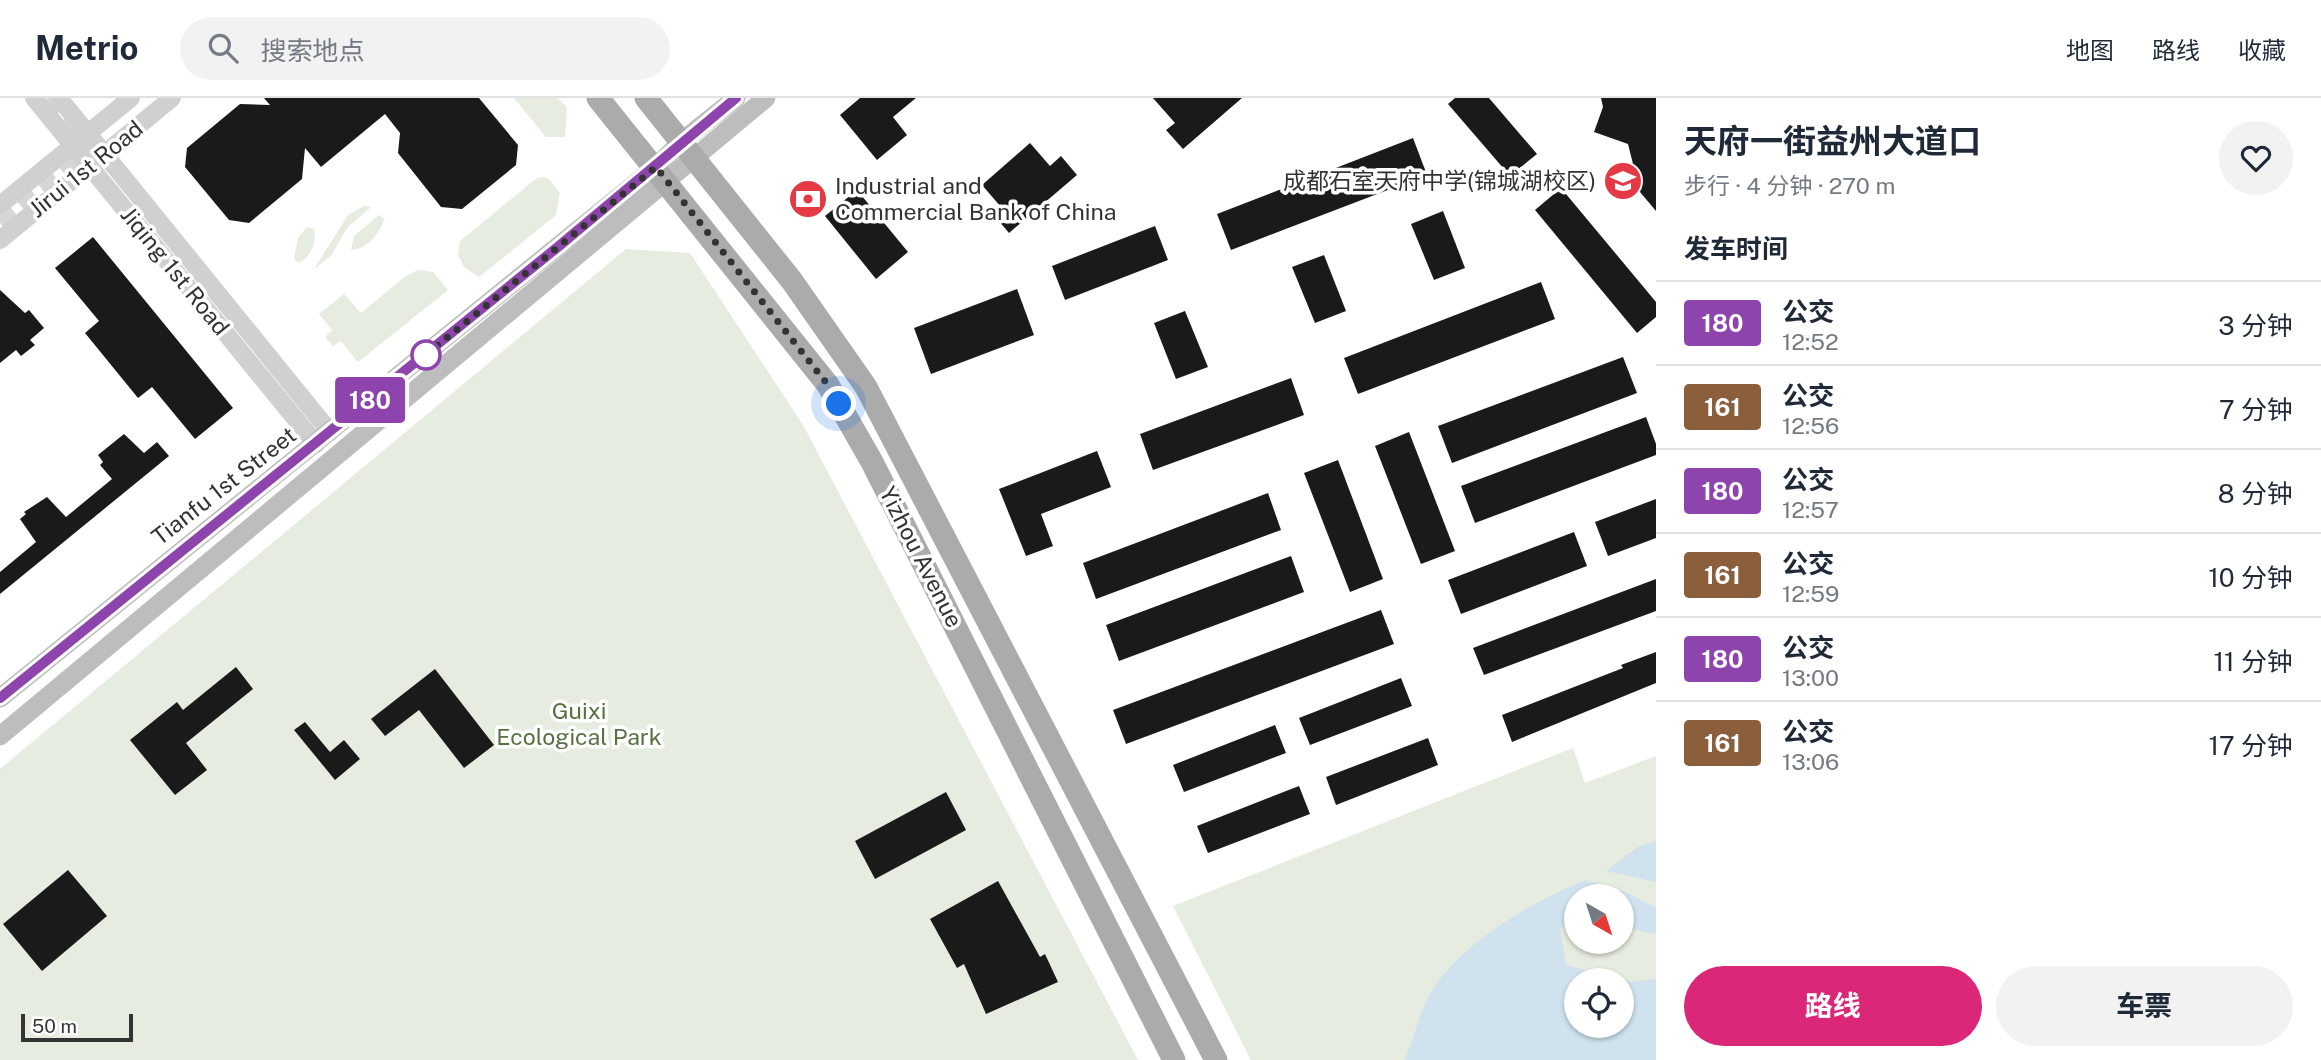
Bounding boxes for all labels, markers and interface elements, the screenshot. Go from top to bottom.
search box [180,17,670,80]
text: Metrio [35,29,138,67]
icon: search [204,29,242,67]
text: 搜索地点 [260,35,364,66]
text: 地图 [2066,36,2114,64]
text: 路线 [2152,36,2200,64]
text: 收藏 [2238,36,2286,64]
street label: Jirui 1st Road [23,115,148,223]
button: heart [2219,121,2293,195]
text: 天府一街益州大道口 [1684,122,1981,160]
school or university icon: 成都石室天府中学(锦城湖校区) [1602,160,1644,202]
place label: 成都石室天府中学(锦城湖校区) [1283,167,1596,194]
place label: Industrial and Commercial Bank of China [835,172,1117,225]
text: 步行 · 4 分钟 · 270 m [1684,172,1895,199]
bank icon: Industrial and Commercial Bank of China [787,178,829,220]
street label: Jiqing 1st Road [115,201,235,340]
text: 发车时间 [1684,233,1788,264]
text: 公交 [1782,296,1834,327]
text: 180 [1702,309,1743,337]
text: 3 分钟 [2218,310,2293,341]
text: 12:52 [1782,328,1839,355]
unlabelled marker [411,340,441,370]
line badge: 180 [330,377,410,423]
text: 公交 [1782,380,1834,411]
text: 180 [349,386,391,414]
your location [821,386,856,421]
text: 161 [1704,393,1741,421]
text: 7 分钟 [2219,394,2293,425]
text: 12:56 [1782,412,1839,439]
street label: Tianfu 1st Street [146,421,301,550]
text: 公交 [1782,464,1834,495]
text: 180 [1702,477,1743,505]
text: 8 分钟 [2218,478,2293,509]
street label: Yizhou Avenue [874,482,969,632]
text: 12:57 [1782,496,1839,523]
text: 公交 [1782,548,1834,579]
text: 161 [1704,561,1741,589]
text: 10 分钟 [2208,562,2293,593]
text: 12:59 [1782,580,1839,607]
text: 公交 [1782,632,1834,663]
text: 180 [1702,645,1743,673]
text: 11 分钟 [2214,646,2293,677]
text: 13:00 [1782,664,1839,691]
park label: Guixi Ecological Park [496,697,662,750]
text: 公交 [1782,716,1834,747]
text: 161 [1704,729,1741,757]
text: 17 分钟 [2208,730,2293,761]
text: 13:06 [1782,748,1839,775]
north arrow [1564,884,1634,954]
map controls [1564,884,1634,1038]
button: 路线 [1684,966,1982,1046]
button: 车票 [1996,966,2293,1046]
button: locate [1564,968,1634,1038]
scale bar [21,1011,133,1043]
text: 50 m [32,1015,77,1037]

